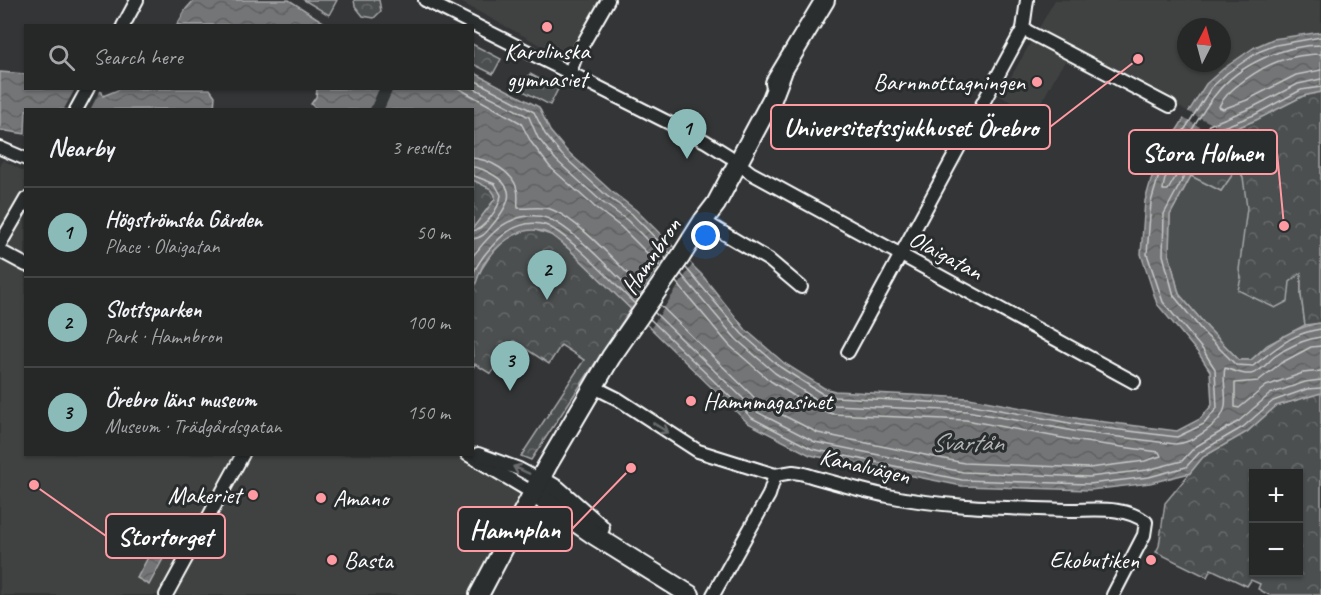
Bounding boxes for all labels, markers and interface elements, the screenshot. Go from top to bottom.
north arrow [1177,18,1231,72]
marker: Karolinska gymnasiet [540,20,554,34]
search box [24,24,474,90]
place label: Karolinska gymnasiet [504,36,591,94]
icon: search [45,41,78,74]
text: Search here [93,43,183,71]
place label: Barnmottagningen [873,67,1026,97]
marker: Barnmottagningen [1030,75,1044,89]
callout: Universitetssjukhuset Örebro [771,105,1050,149]
pin: 1 [668,110,706,159]
text: Universitetssjukhuset Örebro [784,111,1041,144]
callout: Stora Holmen [1129,130,1277,174]
text: Nearby [48,131,113,164]
text: 3 results [391,135,450,160]
text: Stora Holmen [1142,136,1265,169]
text: Högströmska Gården [105,206,262,234]
street label: Hamnbron [614,212,688,300]
text: 1 [63,220,72,245]
text: 50 m [416,220,450,245]
your location [691,221,720,250]
street label: Olaigatan [904,223,989,287]
text: Place · Olaigatan [105,234,219,259]
pin: 2 [528,250,566,300]
text: Slottsparken [105,296,201,324]
text: 2 [63,310,72,335]
text: 100 m [407,310,450,335]
text: Park · Hamnbron [105,324,222,349]
pin: 3 [490,342,530,391]
text: Örebro läns museum [105,386,256,414]
place label: Hamnmagasinet [703,386,834,416]
marker: Hamnmagasinet [684,394,698,408]
text: 3 [63,400,72,425]
text: 150 m [407,400,450,425]
text: Museum · Trädgårdsgatan [105,414,282,439]
one-way arrow [652,422,669,434]
water label: Svartån [931,426,1005,459]
street label: Kanalvägen [817,441,913,491]
one-way arrow [513,464,531,476]
map controls [1249,469,1303,577]
button: + [1249,469,1303,523]
place label: Makeriet [168,480,244,510]
place label: Amano [333,483,391,513]
marker: Makeriet [246,488,260,502]
marker: Amano [314,491,328,505]
callout: Hamnplan [458,507,572,551]
text: Hamnplan [470,513,561,546]
callout: Stortorget [106,514,225,558]
text: Stortorget [118,520,217,553]
button: − [1249,523,1303,577]
place label: Basta [344,545,394,575]
place label: Ekobutiken [1049,545,1139,575]
marker: Basta [325,553,339,567]
marker: Ekobutiken [1144,553,1158,567]

